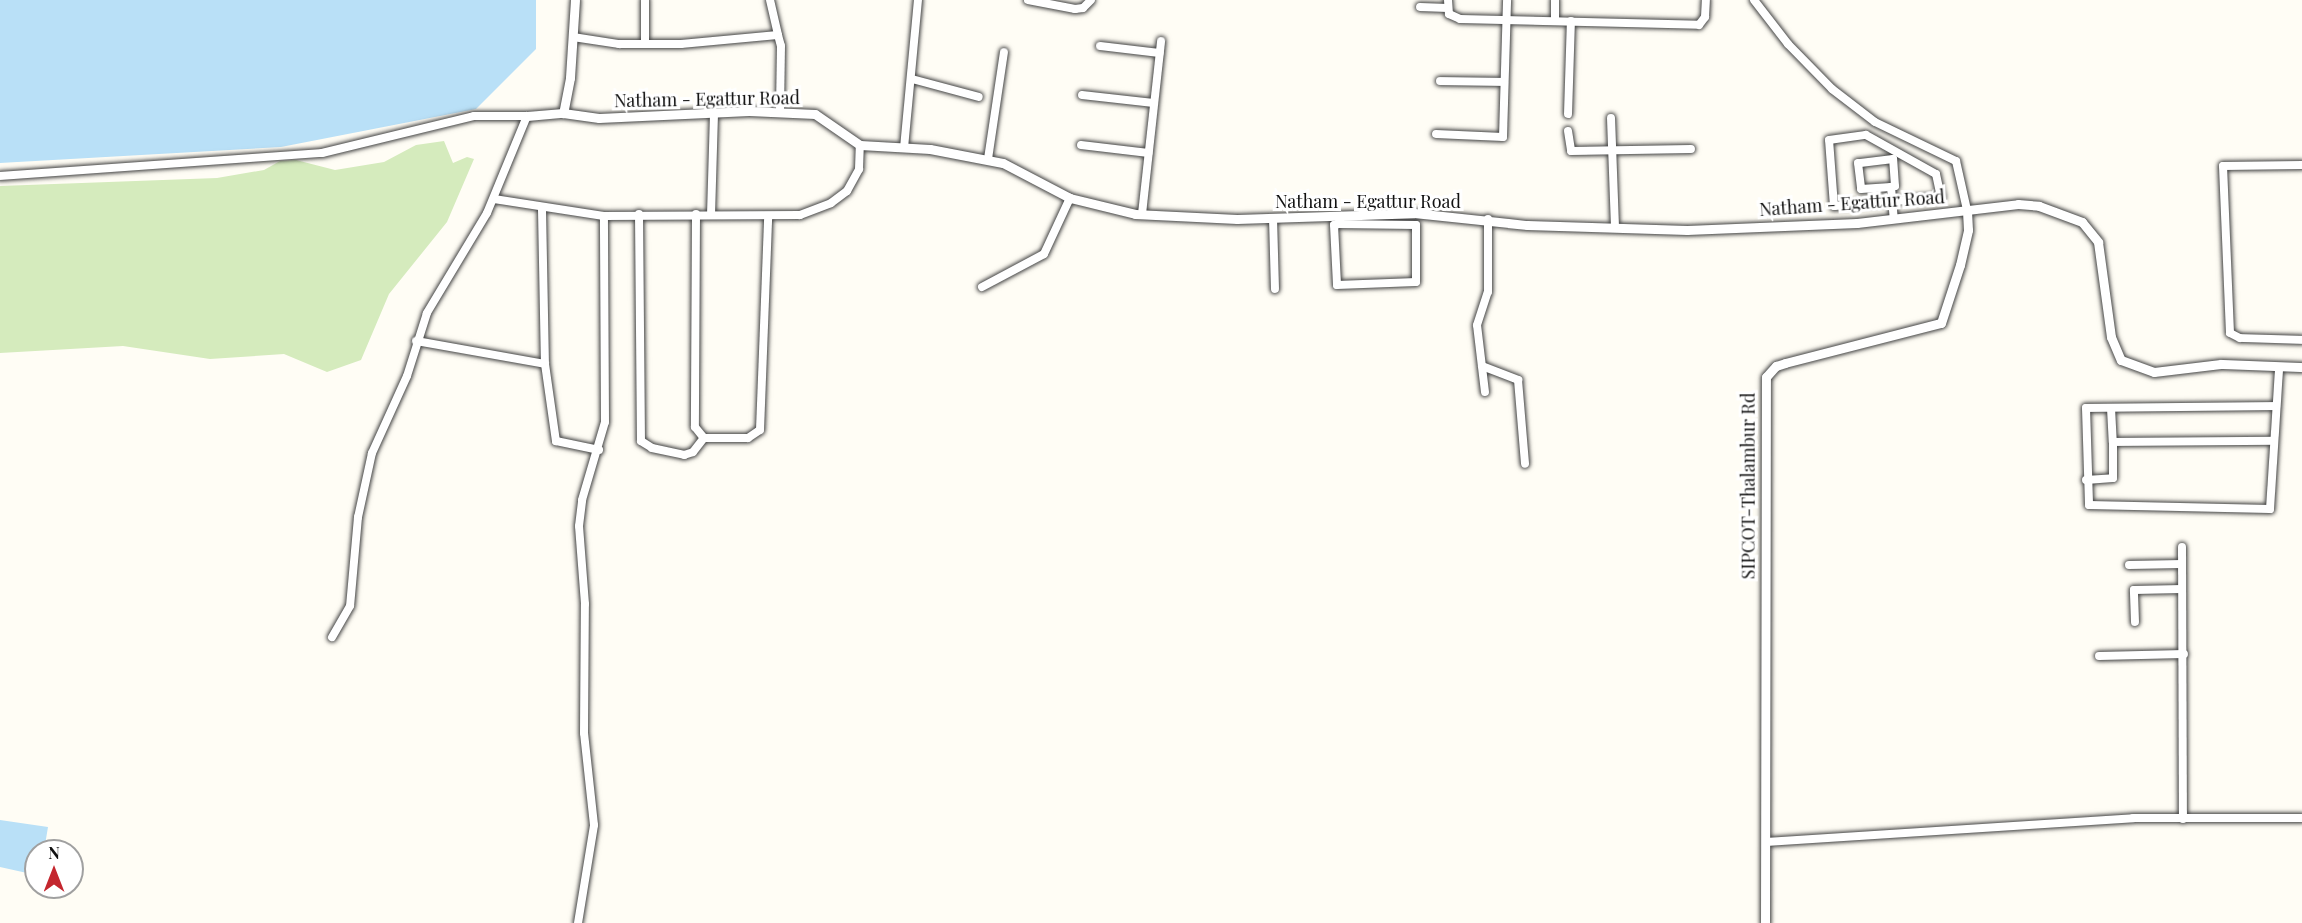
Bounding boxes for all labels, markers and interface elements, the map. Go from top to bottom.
street label: Natham - Egattur Road [614,87,800,111]
street label: Natham - Egattur Road [1758,186,1946,220]
street label: Natham - Egattur Road [1275,190,1461,212]
street label: SIPCOT-Thalambur Rd [1737,392,1759,580]
north arrow [24,839,84,899]
text: N [48,842,60,863]

